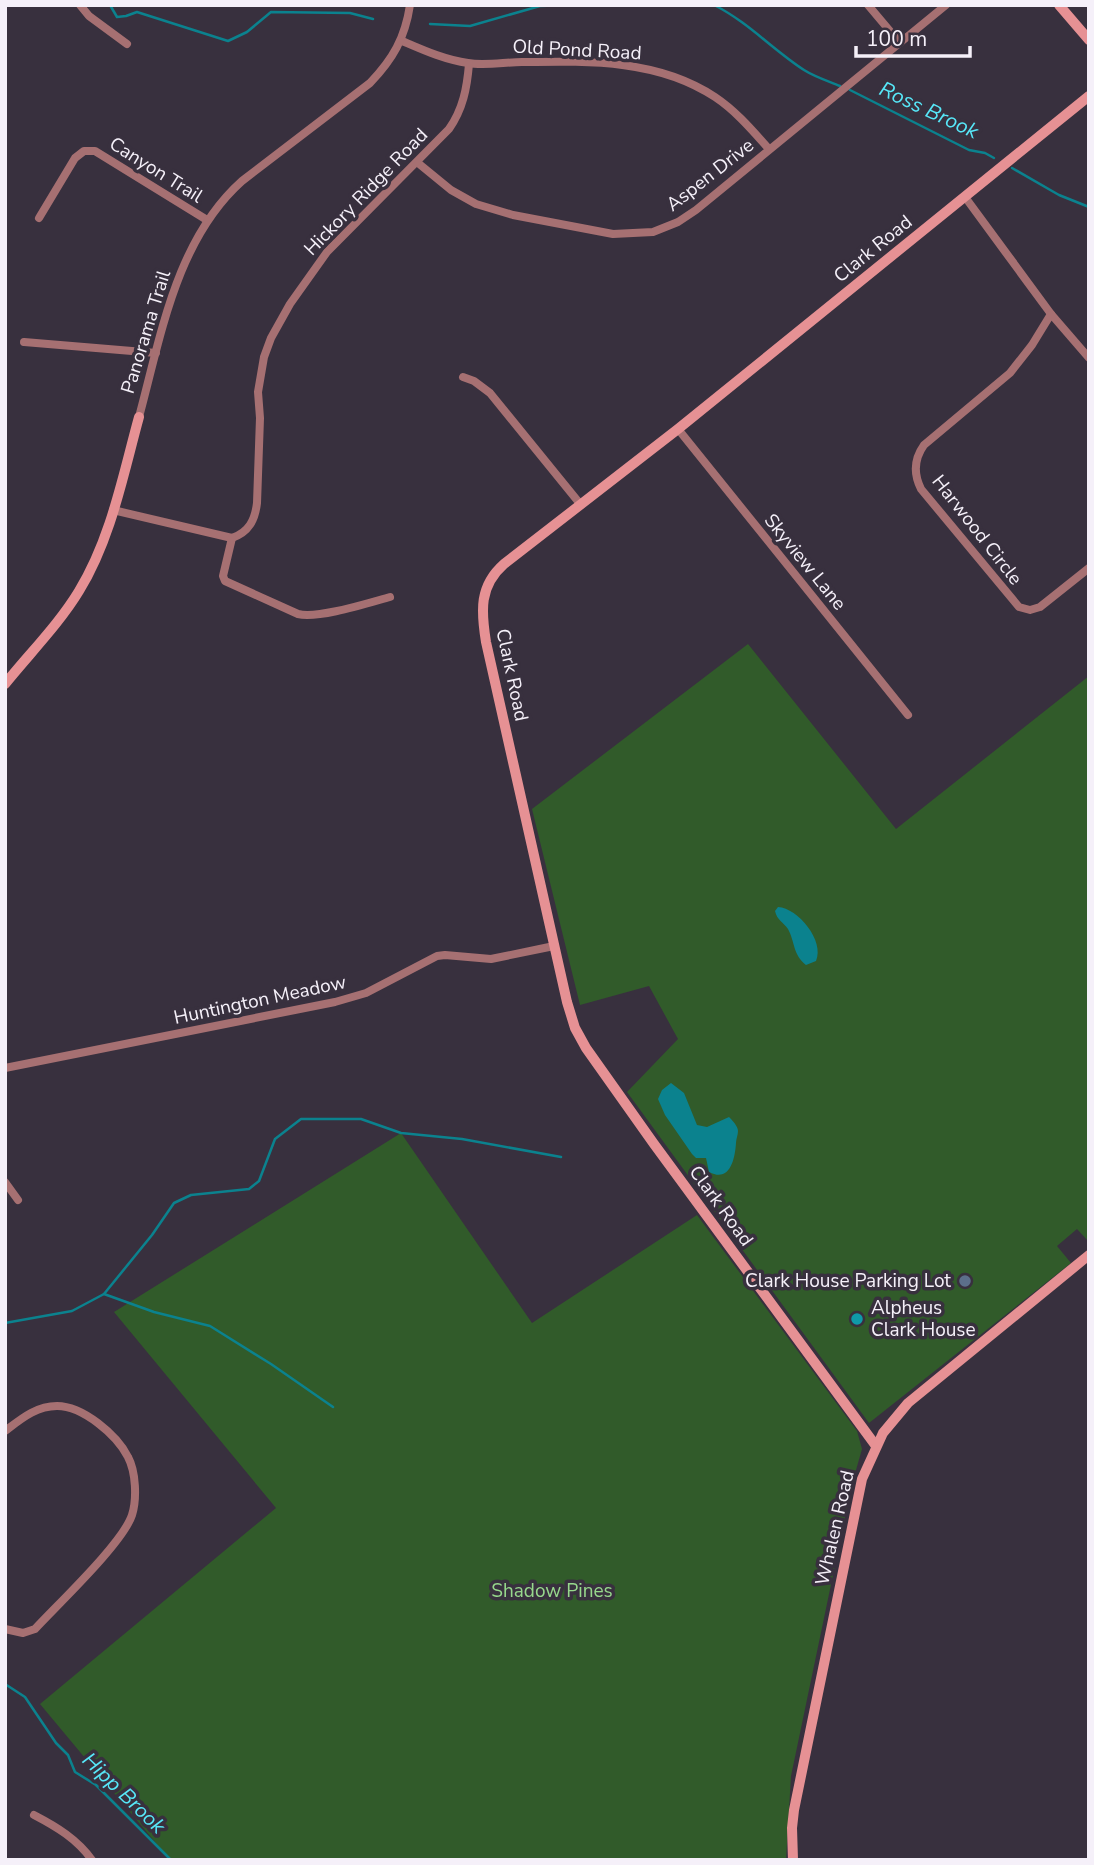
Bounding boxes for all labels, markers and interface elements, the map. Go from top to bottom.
scale bar [856,14,970,58]
text: 100 m [866,25,927,53]
street label: Old Pond Road [512,34,642,66]
water label: Ross Brook [875,75,984,145]
street label: Hickory Ridge Road [298,123,434,261]
street label: Canyon Trail [104,131,208,209]
street label: Aspen Drive [661,132,759,218]
street label: Clark Road [828,209,918,289]
street label: Panorama Trail [115,267,177,397]
street label: Harwood Circle [926,470,1028,590]
street label: Skyview Lane [758,508,852,616]
street label: Clark Road [490,626,534,724]
street label: Huntington Meadow [171,969,349,1031]
street label: Clark Road [683,1160,759,1252]
place label: Clark House Parking Lot [745,1268,951,1294]
marker: Clark House Parking Lot [957,1273,973,1289]
place label: Alpheus Clark House [871,1295,976,1343]
marker: Alpheus Clark House [849,1311,865,1327]
street label: Whalen Road [809,1468,861,1588]
park label: Shadow Pines [491,1578,613,1604]
water label: Hipp Brook [76,1746,172,1840]

